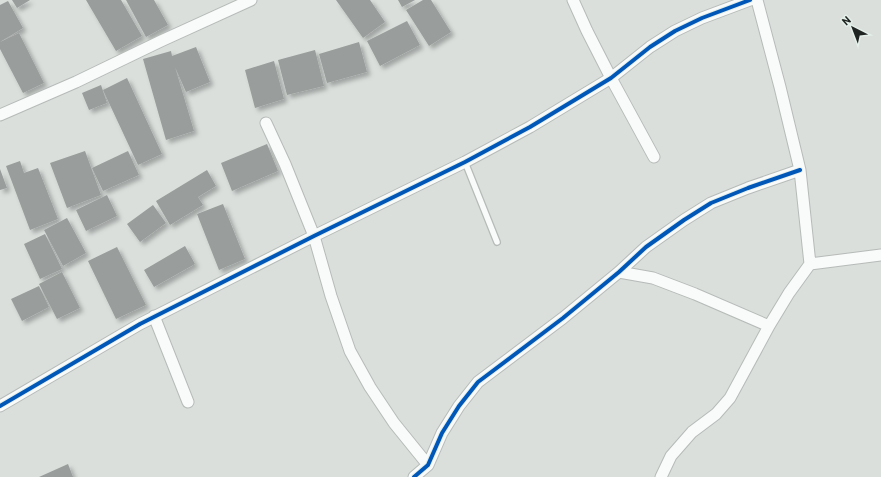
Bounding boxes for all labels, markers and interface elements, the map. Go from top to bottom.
north arrow [833,8,873,48]
text: N [839,13,853,27]

